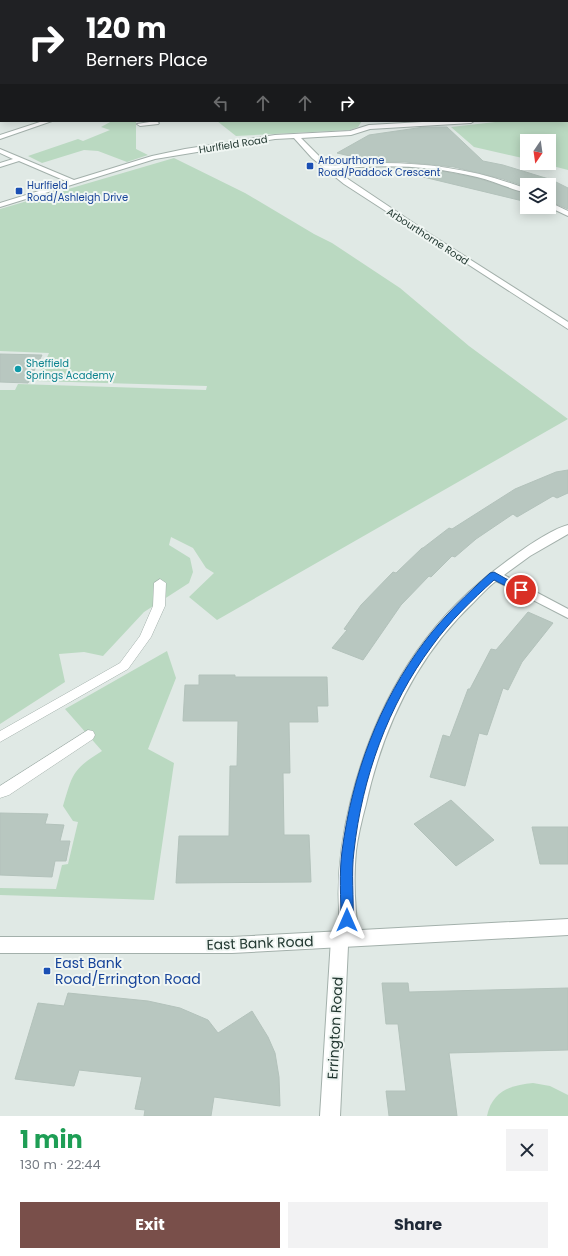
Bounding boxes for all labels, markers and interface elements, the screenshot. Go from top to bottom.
text: 120 m [86,9,166,48]
icon: right [20,16,72,68]
text: Berners Place [86,47,208,72]
icon: left [210,92,232,114]
icon: ahead [252,92,274,114]
icon: ahead [294,92,316,114]
icon: right [336,92,358,114]
street label: Hurlfield Road [198,132,269,157]
north arrow [520,134,556,170]
map controls [520,134,556,214]
place label: Arbourthorne Road/Paddock Crescent [318,153,441,180]
marker: Arbourthorne Road/Paddock Crescent [305,161,315,171]
place label: Hurlfield Road/Ashleigh Drive [27,178,128,205]
button: layers [520,178,556,214]
marker: Hurlfield Road/Ashleigh Drive [14,186,24,196]
street label: Arbourthorne Road [384,204,472,269]
place label: Sheffield Springs Academy [26,356,115,383]
marker: Sheffield Springs Academy [13,364,23,374]
pin [504,573,538,607]
icon: arrive [510,579,532,601]
position arrow [326,899,368,941]
street label: East Bank Road [206,931,314,955]
place label: East Bank Road/Errington Road [55,953,201,989]
marker: East Bank Road/Errington Road [42,966,52,976]
street label: Errington Road [322,976,348,1080]
text: 1 min [20,1123,83,1156]
button: close [506,1129,548,1171]
text: 130 m · 22:44 [20,1155,101,1174]
button: Exit [20,1202,280,1248]
button: Share [288,1202,548,1248]

